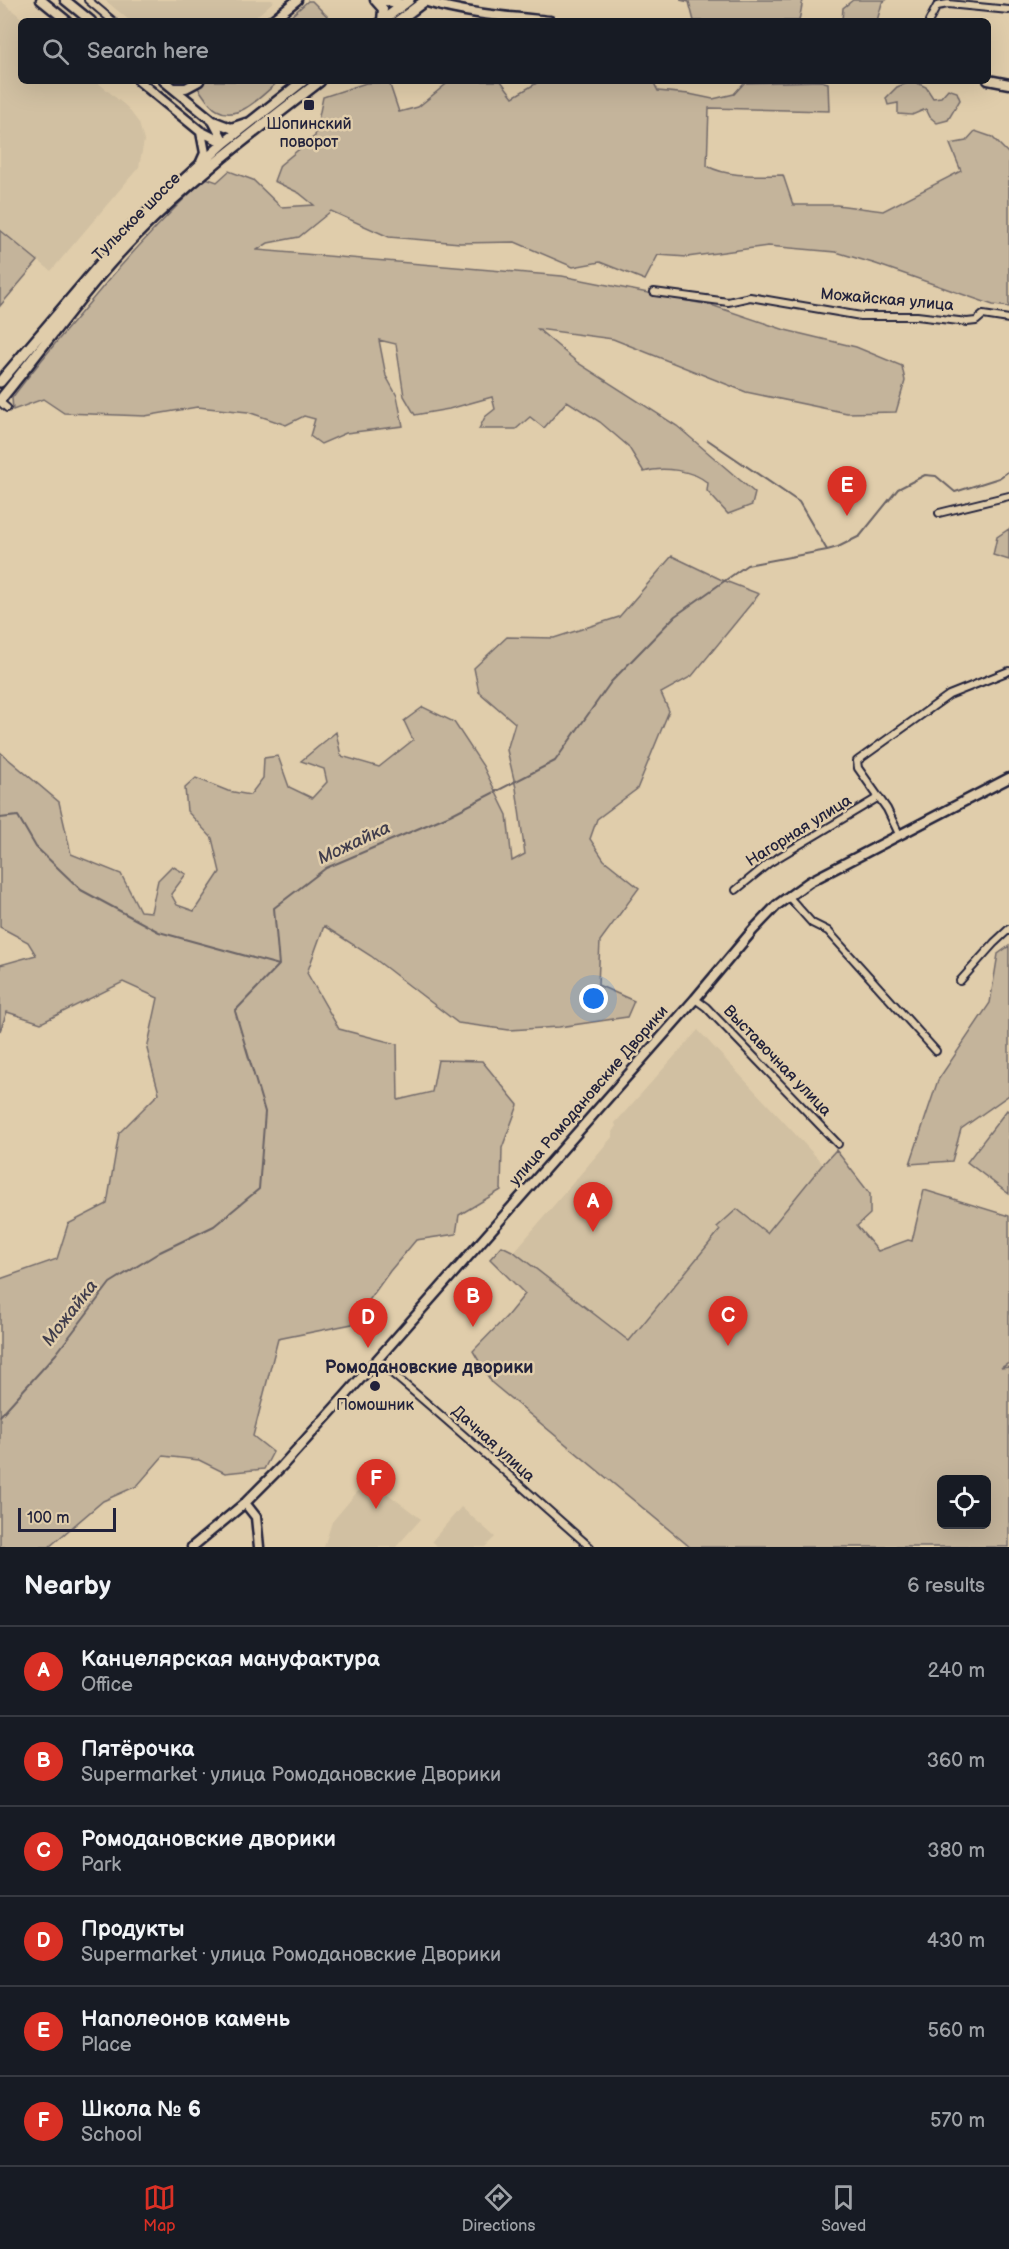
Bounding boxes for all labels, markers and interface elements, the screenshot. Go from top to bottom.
search box [18,18,991,84]
icon: search [39,35,72,68]
text: Search here [87,38,209,65]
marker: Шопинский поворот [302,98,316,112]
place label: Шопинский поворот [266,115,352,152]
street label: Тульское шоссе [89,169,185,265]
street label: Можайская улица [819,285,955,315]
pin: E [828,466,866,516]
street label: Нагорная улица [743,791,856,871]
water label: Можайка [314,817,394,869]
your location [579,984,608,1013]
street label: улица Ромодановские Дворики [506,1002,672,1190]
street label: Выставочная улица [719,1002,835,1121]
pin: A [574,1182,612,1232]
water label: Можайка [38,1276,102,1350]
pin: B [454,1278,492,1327]
pin: C [708,1296,748,1346]
pin: D [348,1298,388,1348]
district label: Ромодановские дворики [325,1357,533,1378]
marker: Помошник [368,1379,382,1393]
place label: Помошник [336,1396,415,1415]
street label: Дачная улица [448,1402,539,1487]
pin: F [356,1460,395,1509]
map controls [937,1475,991,1529]
button: locate [937,1475,991,1529]
scale bar [18,1505,116,1532]
text: 100 m [27,1509,70,1528]
text: Nearby [24,1571,111,1602]
text: 6 results [907,1574,985,1598]
text: Канцелярская мануфактура [81,1646,380,1673]
text: A [37,1659,50,1683]
text: 240 m [928,1659,985,1683]
text: Office [81,1673,133,1697]
text: Пятёрочка [81,1736,194,1763]
text: B [36,1749,51,1773]
text: 360 m [927,1749,985,1773]
text: Supermarket · улица Ромодановские Дворики [81,1763,501,1787]
text: Ромодановские дворики [81,1826,336,1853]
text: C [36,1839,51,1863]
text: 380 m [927,1839,985,1863]
text: Park [81,1853,121,1877]
text: Продукты [81,1916,185,1943]
text: D [37,1929,50,1953]
text: 430 m [927,1929,985,1953]
text: Supermarket · улица Ромодановские Дворики [81,1943,501,1967]
text: Наполеонов камень [81,2006,290,2033]
text: E [37,2019,50,2043]
text: 560 m [928,2019,985,2043]
text: Place [81,2033,132,2057]
text: Школа № 6 [81,2096,201,2123]
text: F [37,2109,50,2133]
text: 570 m [930,2109,985,2133]
text: School [81,2123,142,2147]
tab: Map [143,2181,176,2236]
tab: Directions [462,2181,535,2236]
tab: Saved [821,2181,866,2236]

